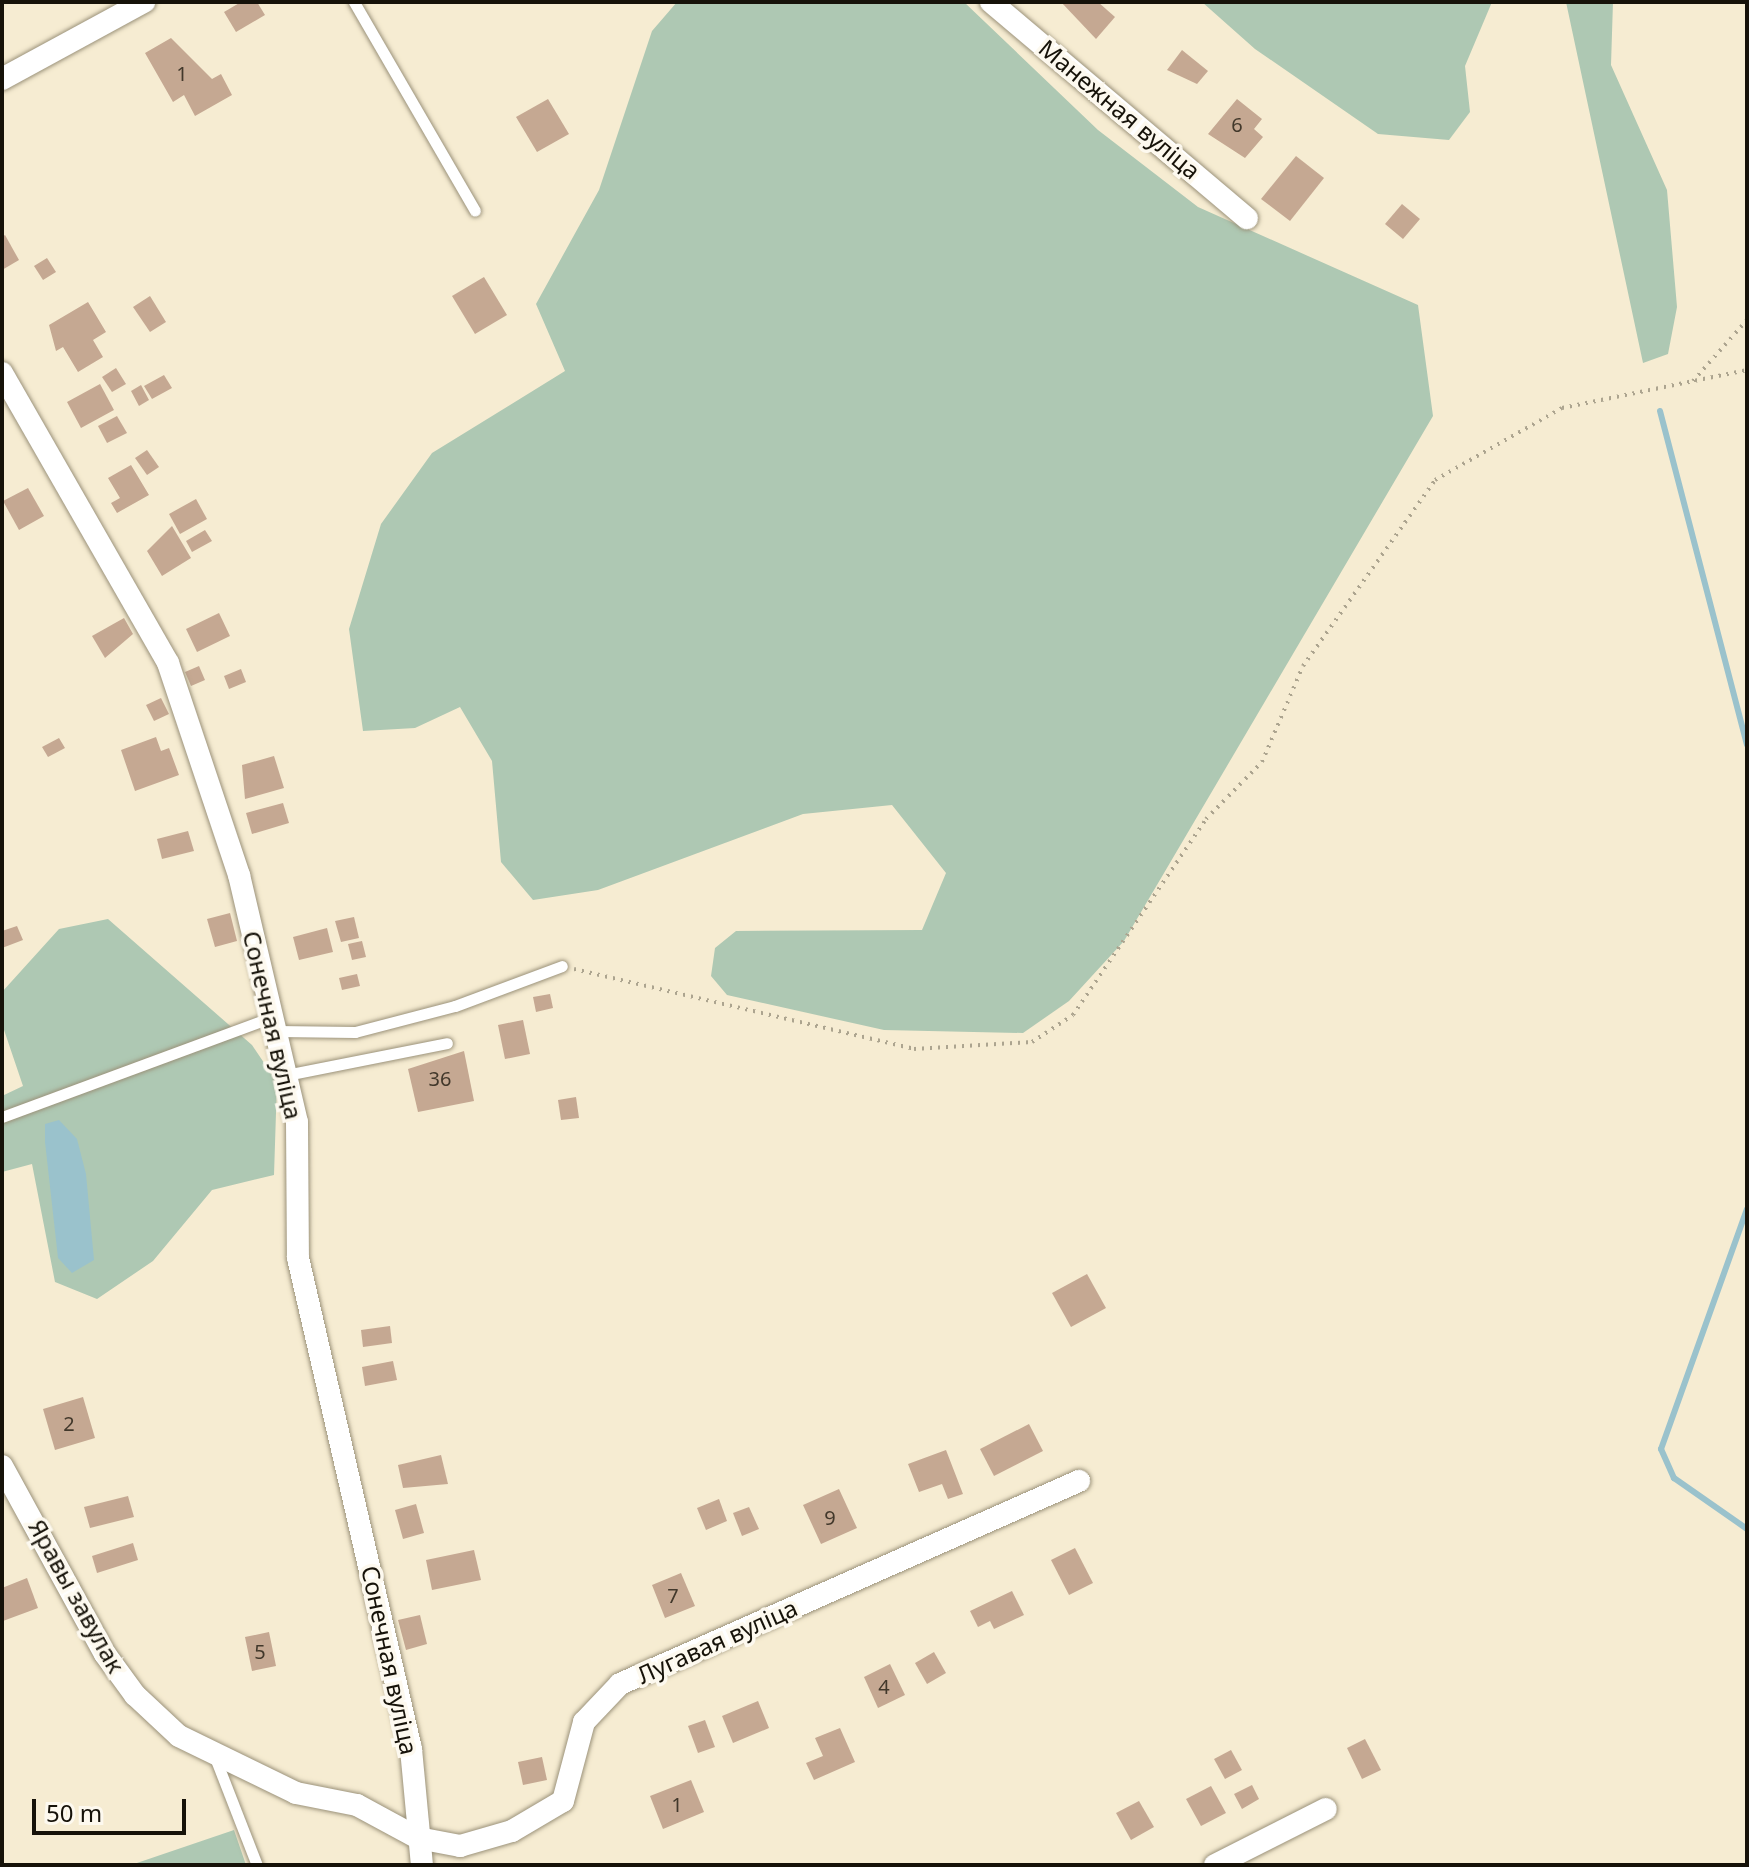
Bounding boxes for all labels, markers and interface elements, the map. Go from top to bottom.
street label: Манежная вуліца [1034,33,1206,185]
house number: 1 [176,61,188,85]
house number: 6 [1231,112,1243,136]
street label: Сонечная вуліца [237,928,309,1122]
house number: 36 [429,1066,451,1090]
house number: 2 [63,1411,75,1435]
house number: 9 [824,1505,836,1529]
street label: Яравы завулак [23,1514,131,1678]
street label: Сонечная вуліца [356,1563,424,1757]
house number: 7 [667,1583,679,1607]
street label: Лугавая вуліца [632,1593,802,1689]
house number: 5 [254,1639,266,1663]
house number: 4 [878,1674,890,1698]
scale bar [36,1783,190,1833]
house number: 1 [671,1792,683,1816]
text: 50 m [46,1796,102,1829]

